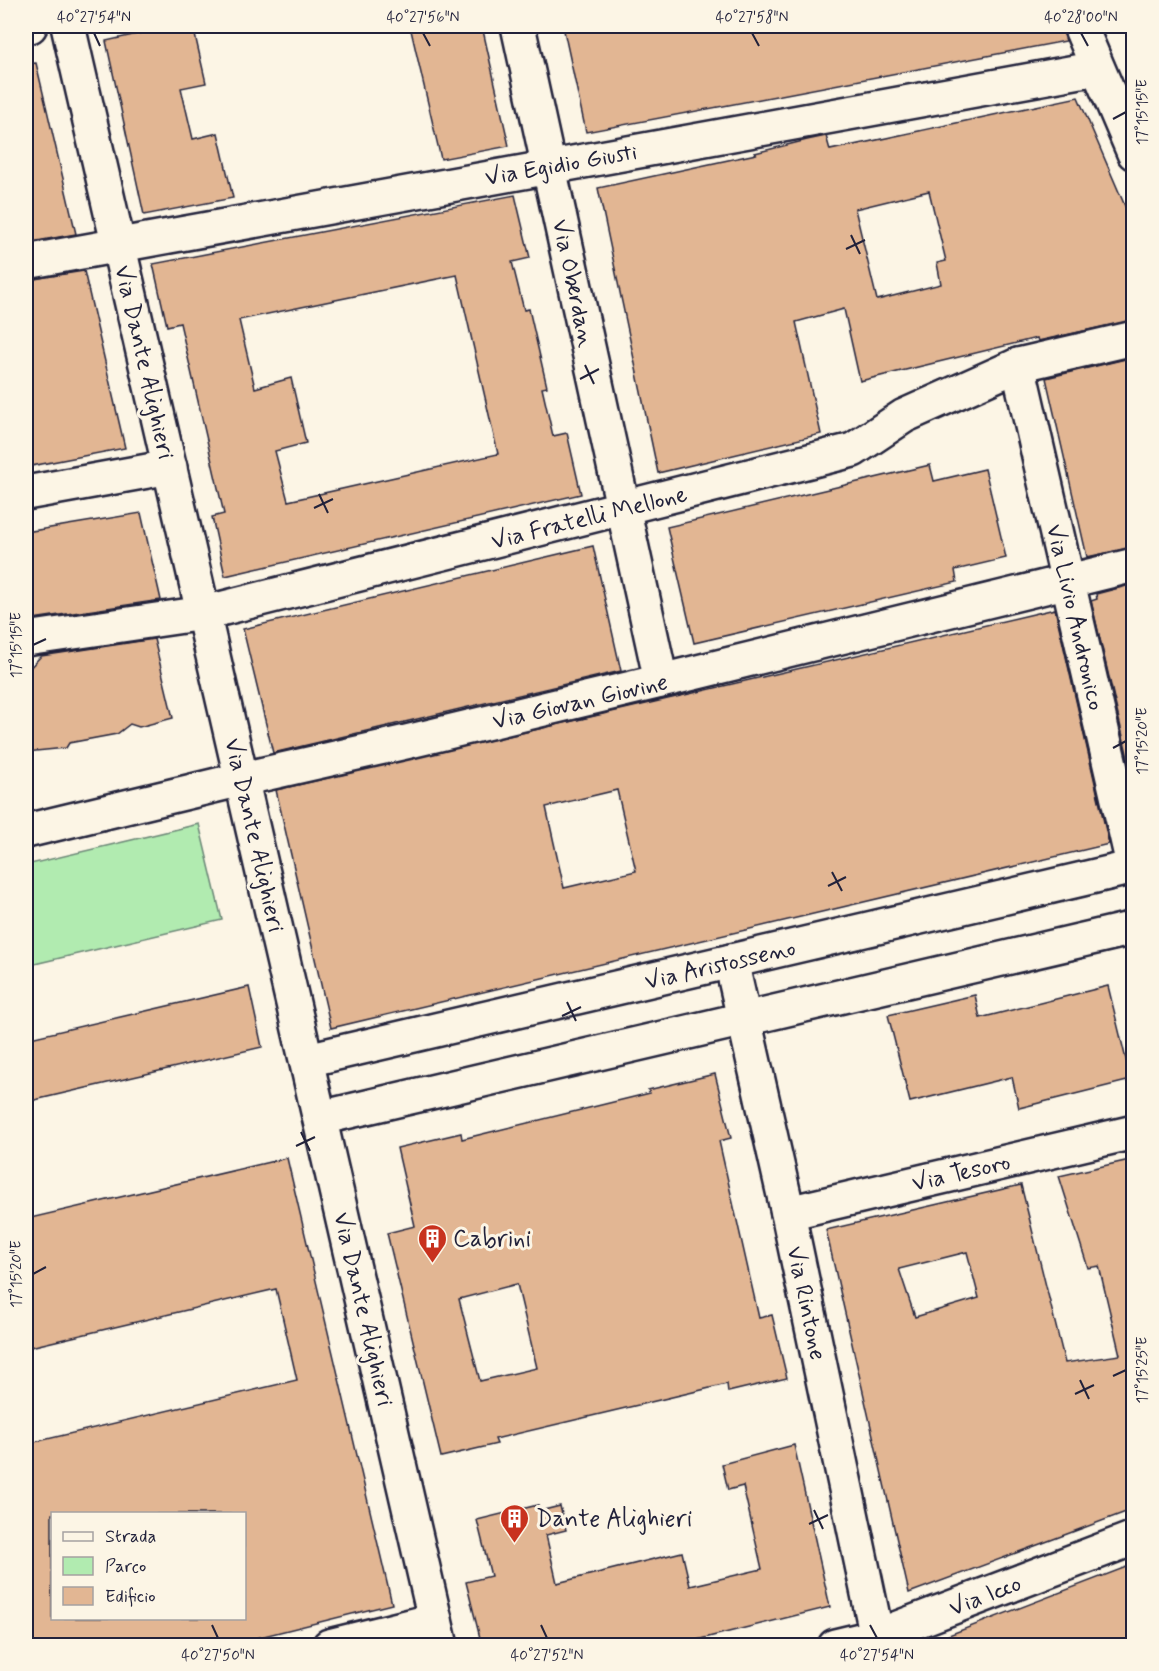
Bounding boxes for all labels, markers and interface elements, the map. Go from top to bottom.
text: 40°27'54"N [57,8,131,28]
text: 40°27'56"N [386,8,460,28]
text: 40°27'58"N [715,8,789,28]
text: 40°28'00"N [1044,8,1118,28]
text: 17°15'15"E [1133,79,1153,145]
street label: Via Egidio Giusti [483,137,640,194]
street label: Via Oberdan [544,217,601,350]
street label: Via Dante Alighieri [106,262,181,462]
street label: Via Fratelli Mellone [488,479,691,558]
street label: Via Livio Andronico [1038,521,1111,713]
text: 17°15'15"E [7,612,27,678]
street label: Via Giovan Giovine [489,667,671,738]
text: 17°15'20"E [1133,707,1153,775]
street label: Via Dante Alighieri [216,735,291,935]
street label: Via Aristosseno [642,933,799,998]
street label: Via Tesoro [909,1147,1014,1200]
street label: Via Dante Alighieri [325,1209,400,1409]
building icon: Cabrini [416,1222,448,1264]
place label: Cabrini [453,1224,531,1255]
text: 17°15'20"E [7,1240,27,1308]
street label: Via Rintone [778,1243,833,1363]
text: 17°15'25"E [1133,1336,1153,1403]
building icon: Dante Alighieri [499,1502,531,1544]
place label: Dante Alighieri [536,1504,692,1535]
legend [51,1512,246,1620]
text: Strada [105,1525,156,1549]
text: Parco [105,1555,146,1579]
street label: Via Icco [945,1568,1026,1624]
text: Edificio [105,1585,156,1609]
text: 40°27'50"N [181,1646,255,1666]
text: 40°27'52"N [511,1646,583,1666]
text: 40°27'54"N [840,1646,914,1666]

